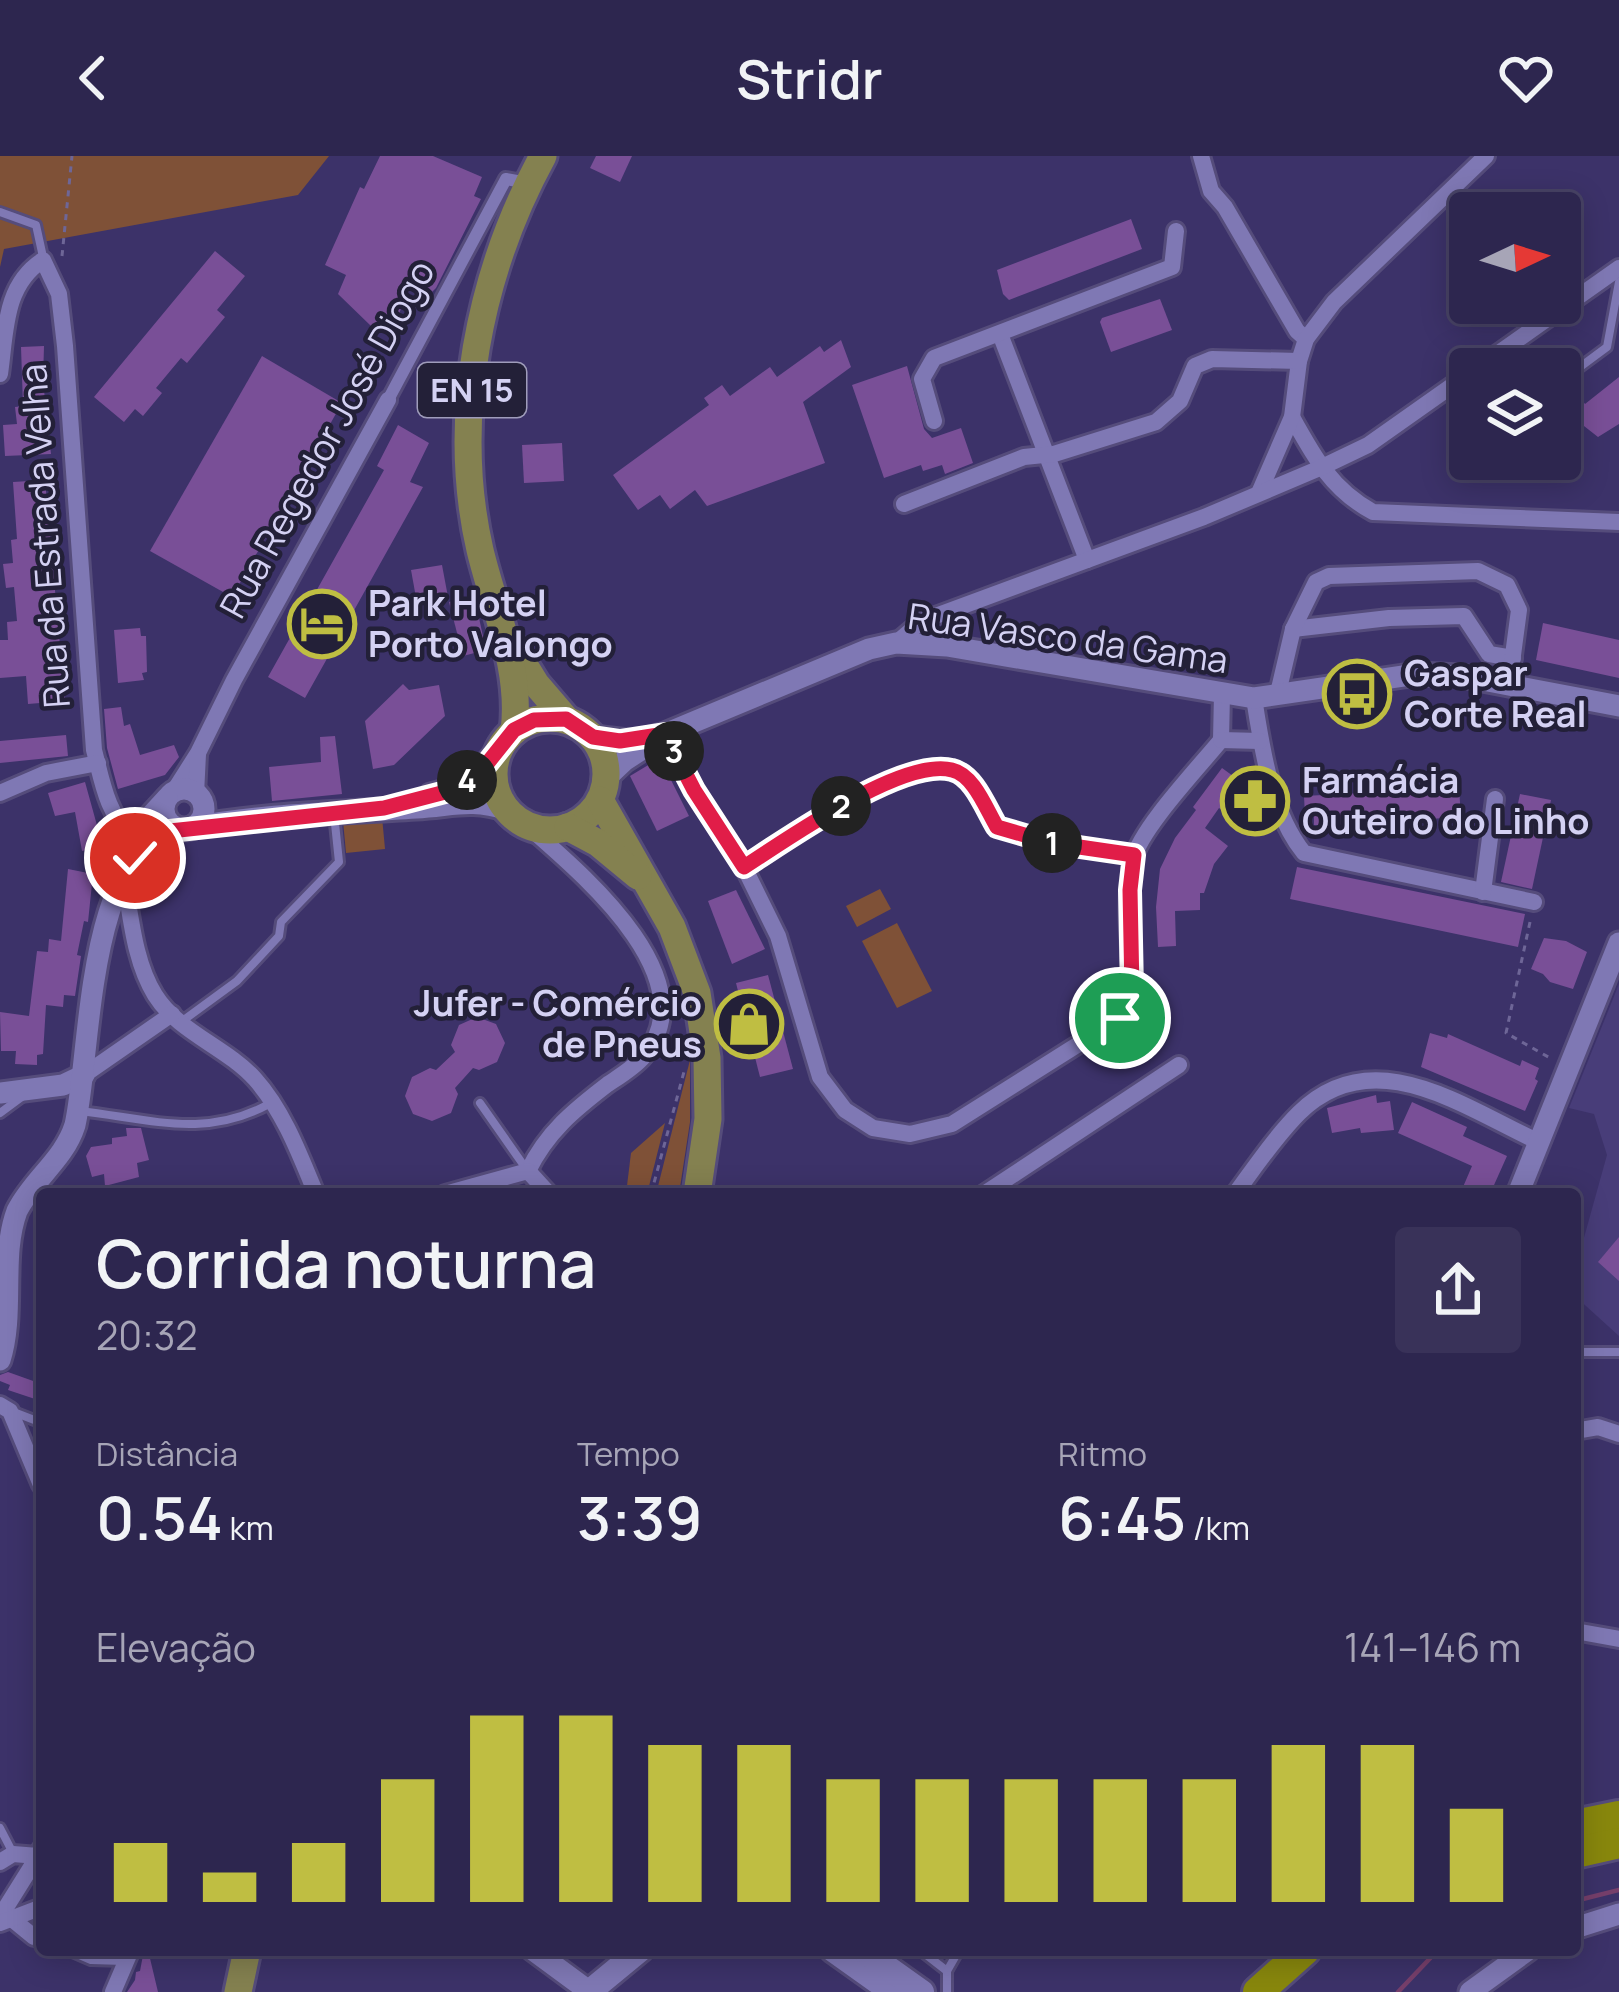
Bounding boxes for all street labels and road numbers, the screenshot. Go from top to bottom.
street label: Rua Regedor José Diogo [208,251,445,626]
street label: Rua da Estrada Velha [8,362,81,710]
road number: EN 15 [418,363,526,417]
street label: Rua Vasco da Gama [905,591,1231,684]

